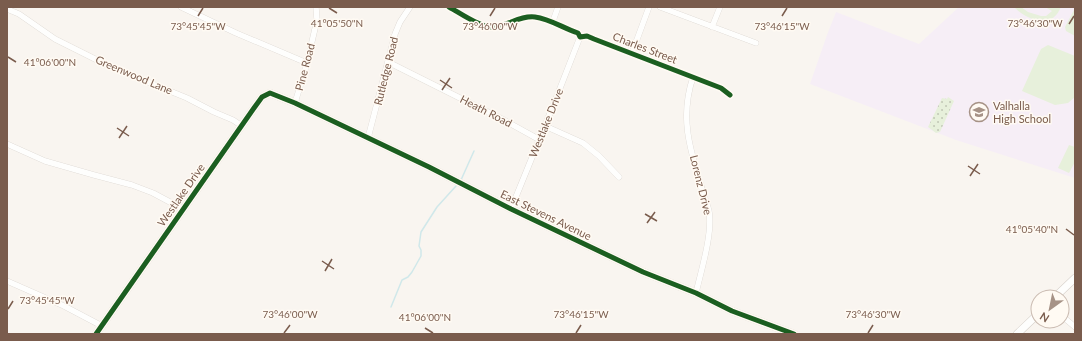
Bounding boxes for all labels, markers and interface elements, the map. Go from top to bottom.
text: 41°05'50"N [311,17,363,29]
text: 73°46'30"W [1007,17,1063,29]
text: 73°45'45"W [170,20,226,32]
text: 73°46'00"W [462,20,518,32]
text: 73°46'15"W [754,20,810,32]
street label: Charles Street [611,29,679,66]
street label: Rutledge Road [371,35,400,106]
street label: Pine Road [292,42,317,92]
street label: Greenwood Lane [94,52,175,97]
text: 41°06'00"N [24,56,76,68]
street label: Westlake Drive [526,86,565,159]
street label: Heath Road [458,92,514,129]
place label: Valhalla High School [993,99,1051,125]
school or university icon: Valhalla High School [968,101,990,123]
street label: Lorenz Drive [688,154,715,216]
street label: Westlake Drive [154,161,207,229]
street label: East Stevens Avenue [499,187,594,242]
text: 41°05'40"N [1006,223,1058,235]
north arrow [1030,289,1070,329]
text: 73°45'45"W [19,294,75,306]
text: 73°46'00"W [262,308,318,320]
text: 73°46'15"W [553,308,609,320]
text: 73°46'30"W [845,308,901,320]
text: N [1037,310,1051,326]
text: 41°06'00"N [399,311,451,323]

